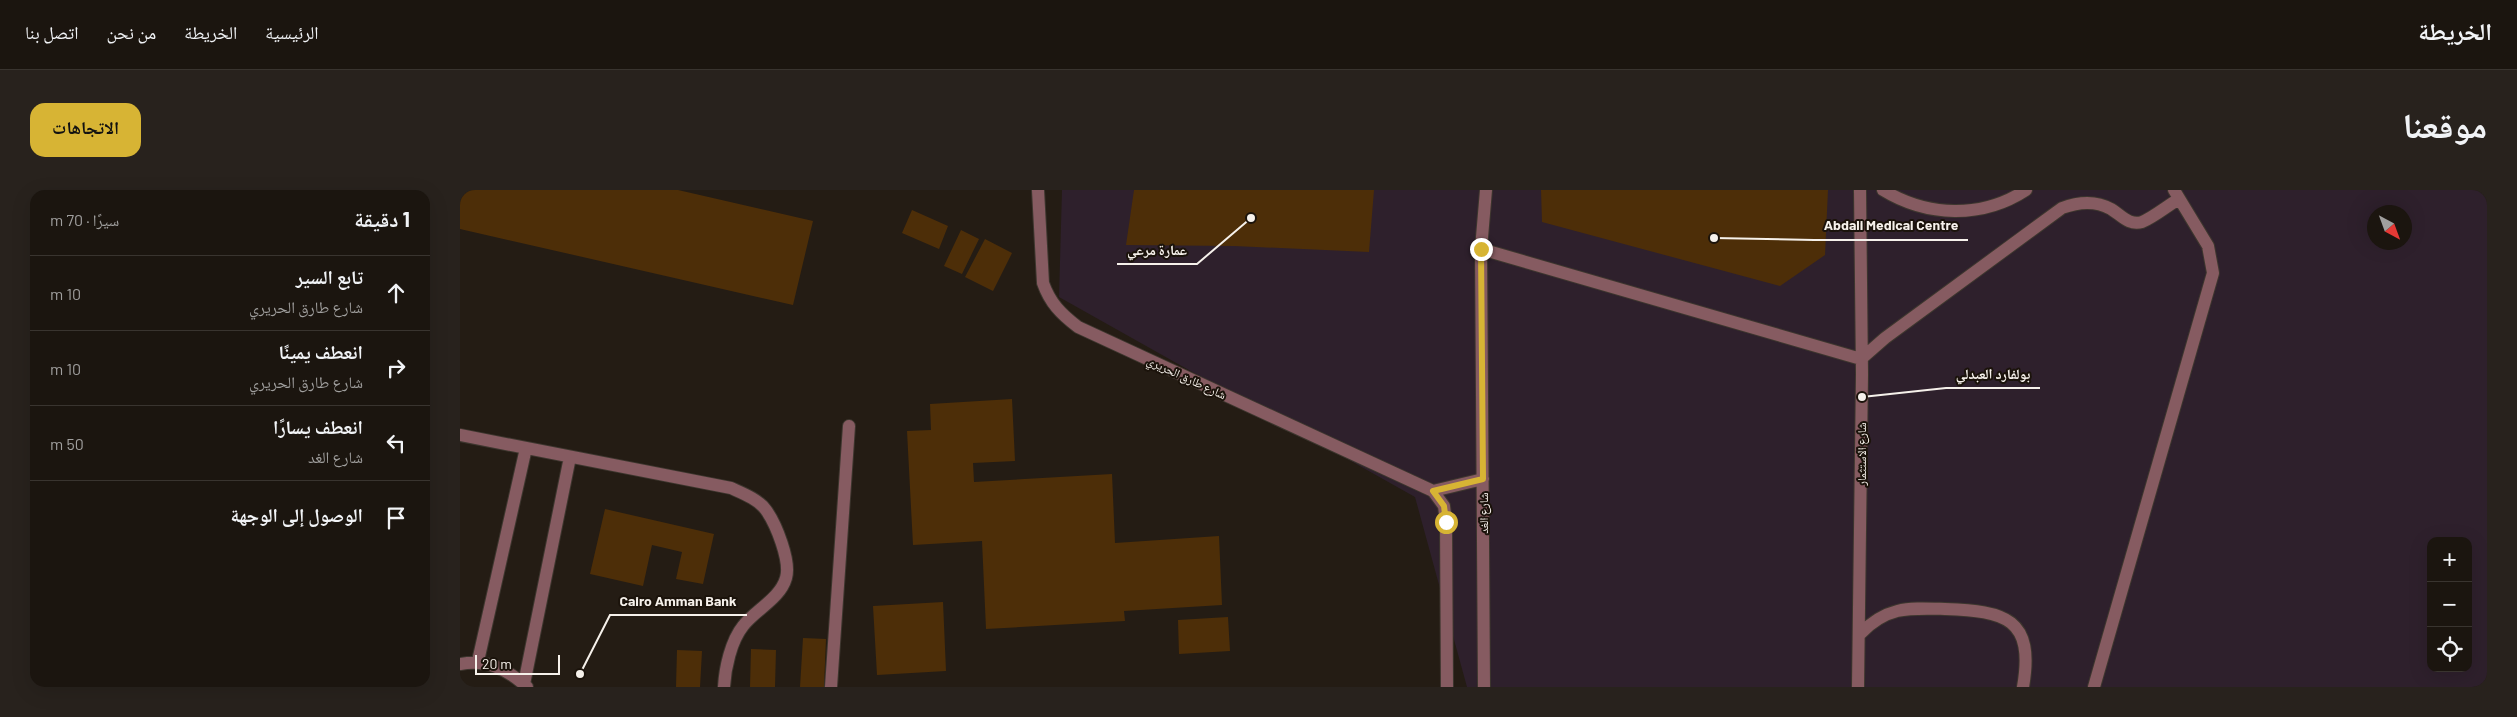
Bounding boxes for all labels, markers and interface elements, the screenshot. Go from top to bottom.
text: الخريطة [2418,16,2492,45]
text: اتصل بنا [25,21,78,43]
text: من نحن [106,21,156,43]
text: الخريطة [184,21,237,43]
text: الرئيسية [265,21,319,43]
button: الاتجاهات [30,103,141,157]
text: موقعنا [2402,103,2487,145]
north arrow [2367,205,2412,250]
text: 1 دقيقة [354,206,410,231]
text: سيرًا · 70 m [50,210,119,229]
callout: Abdali Medical Centre [1814,211,1968,240]
text: Abdali Medical Centre [1824,216,1959,233]
callout: عمارة مرعي [1117,235,1197,264]
route end [1470,238,1493,261]
text: عمارة مرعي [1127,241,1187,261]
text: تابع السير [296,265,363,288]
icon: ahead [382,279,410,307]
text: 10 m [50,284,81,303]
text: شارع طارق الحريري [249,297,363,316]
text: انعطف يمينًا [279,340,363,363]
street label: شارع طارق الحريري [1144,353,1229,405]
icon: right [382,354,410,382]
text: 10 m [50,359,81,378]
callout: بولفارد العبدلي [1946,359,2040,388]
text: بولفارد العبدلي [1956,365,2030,385]
text: شارع طارق الحريري [249,372,363,391]
text: انعطف يسارًا [273,415,363,438]
street label: شارع الاستثمار [1854,422,1870,487]
icon: left [382,429,410,457]
text: 50 m [50,434,84,453]
text: شارع الغد [308,447,363,466]
street label: شارع الغد [1476,492,1492,534]
text: الوصول إلى الوجهة [230,503,363,526]
icon: arrive [382,504,410,532]
route start [1435,511,1458,534]
map controls [2427,537,2472,672]
button: + [2427,537,2472,582]
button: − [2427,582,2472,627]
callout: Cairo Amman Bank [610,586,747,615]
text: Cairo Amman Bank [620,592,737,609]
button: locate [2427,627,2472,672]
scale bar [475,652,560,675]
text: 20 m [482,655,512,672]

